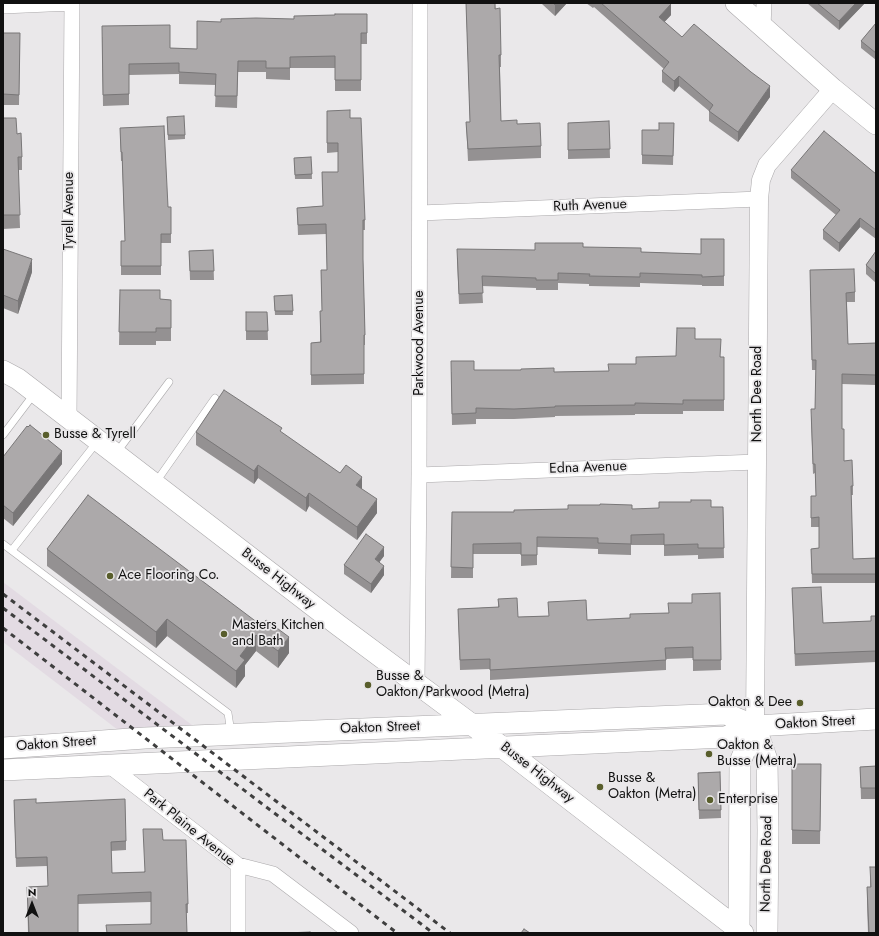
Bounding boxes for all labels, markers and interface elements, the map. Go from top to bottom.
street label: Tyrell Avenue [62,172,78,250]
street label: Ruth Avenue [553,196,627,216]
street label: Parkwood Avenue [412,290,428,396]
street label: North Dee Road [750,346,766,442]
place label: Busse & Tyrell [54,427,136,443]
marker: Busse & Tyrell [41,430,51,440]
street label: Edna Avenue [549,458,627,478]
street label: Busse Highway [238,545,318,613]
place label: Ace Flooring Co. [118,568,220,584]
marker: Ace Flooring Co. [105,571,115,581]
place label: Masters Kitchen and Bath [232,618,324,650]
marker: Masters Kitchen and Bath [219,629,229,639]
place label: Busse & Oakton/Parkwood (Metra) [376,669,530,702]
marker: Busse & Oakton/Parkwood (Metra) [363,680,373,690]
place label: Oakton & Dee [708,695,792,711]
marker: Oakton & Dee [795,698,805,708]
street label: Oakton Street [775,713,855,733]
street label: Oakton Street [340,718,420,738]
street label: Oakton Street [16,733,96,755]
place label: Oakton & Busse (Metra) [717,738,797,770]
street label: Busse Highway [497,739,577,807]
marker: Oakton & Busse (Metra) [704,749,714,759]
place label: Busse & Oakton (Metra) [608,771,697,804]
marker: Busse & Oakton (Metra) [595,782,605,792]
street label: Park Plaine Avenue [140,786,238,870]
place label: Enterprise [718,792,778,808]
marker: Enterprise [705,795,715,805]
street label: North Dee Road [758,816,776,912]
north arrow [12,884,52,924]
text: N [28,884,36,900]

